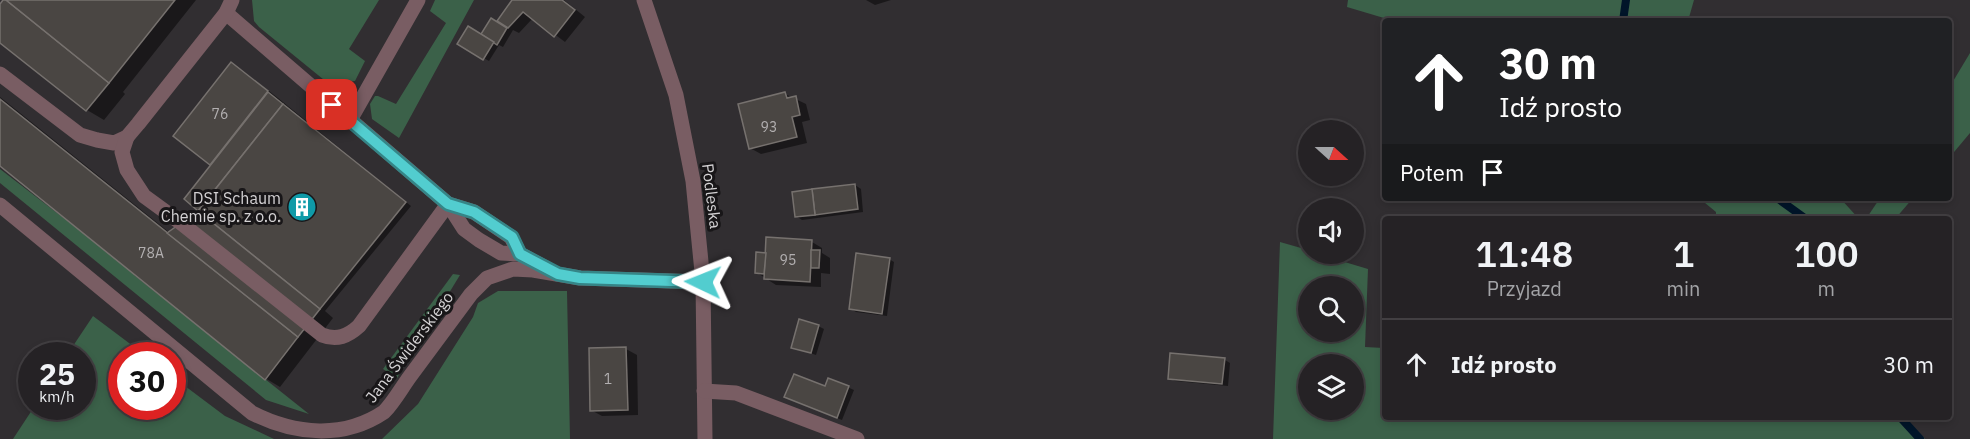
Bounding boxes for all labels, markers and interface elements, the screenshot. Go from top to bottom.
text: 30 m [1499,36,1597,91]
icon: ahead [1400,42,1478,120]
pin [306,79,357,130]
icon: arrive [315,88,348,121]
text: Idź prosto [1499,89,1622,124]
house number: 76 [212,105,228,123]
house number: 93 [761,118,777,136]
north arrow [1298,120,1364,186]
map controls [1298,120,1364,420]
icon: arrive [1476,156,1509,189]
text: Potem [1400,158,1464,187]
street label: Podleska [698,162,726,230]
place label: DSI Schaum Chemie sp. z o.o. [161,188,281,226]
building icon: DSI Schaum Chemie sp. z o.o. [286,191,318,223]
button: sound [1298,198,1364,264]
text: 11:48 [1475,230,1573,277]
text: 1 [1673,230,1694,277]
text: 100 [1794,230,1859,277]
house number: 78A [138,244,164,262]
position arrow [671,250,735,314]
house number: 95 [780,251,796,269]
text: Przyjazd [1487,275,1562,302]
text: min [1667,275,1700,302]
text: m [1817,275,1835,302]
button: search [1298,276,1364,342]
street label: Jana Świderskiego [360,287,457,407]
speed limit sign: 30 [108,342,186,420]
icon: ahead [1400,348,1433,381]
text: Idź prosto [1451,350,1557,379]
text: 30 m [1883,350,1934,379]
text: 25 [39,354,75,393]
button: layers [1298,354,1364,420]
house number: 1 [604,370,612,388]
text: km/h [39,387,75,406]

